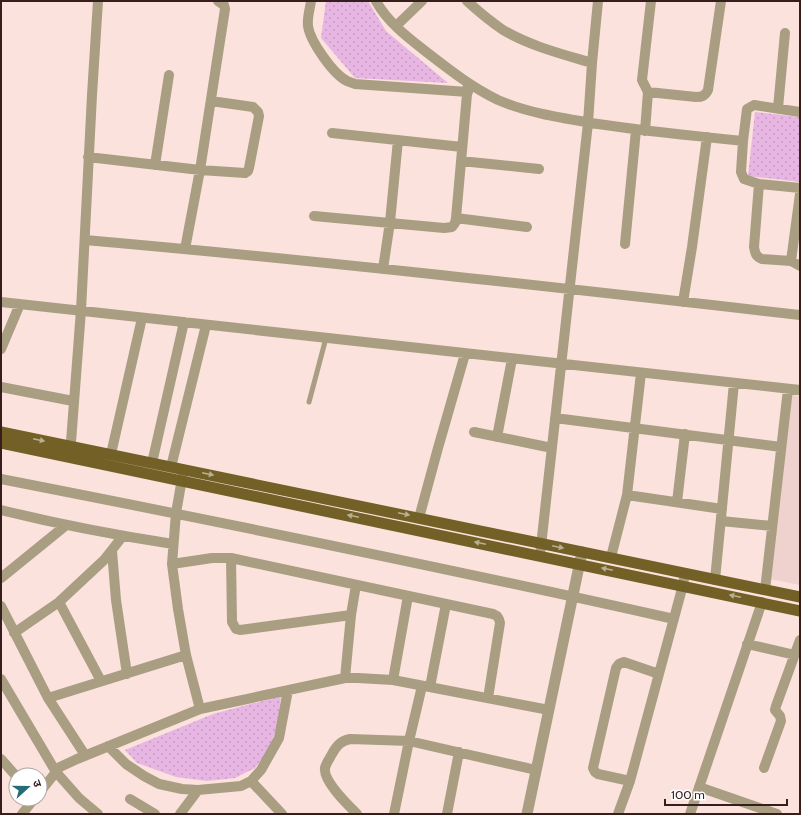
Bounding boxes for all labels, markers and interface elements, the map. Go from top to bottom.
one-way arrow [33,437,45,443]
one-way arrow [202,472,214,478]
one-way arrow [397,512,410,518]
one-way arrow [347,513,359,519]
one-way arrow [474,540,486,546]
one-way arrow [552,544,564,550]
one-way arrow [601,566,614,572]
one-way arrow [728,593,741,599]
north arrow [8,767,48,807]
text: उ [30,778,45,789]
scale bar [665,781,787,807]
text: 100 m [671,787,705,802]

